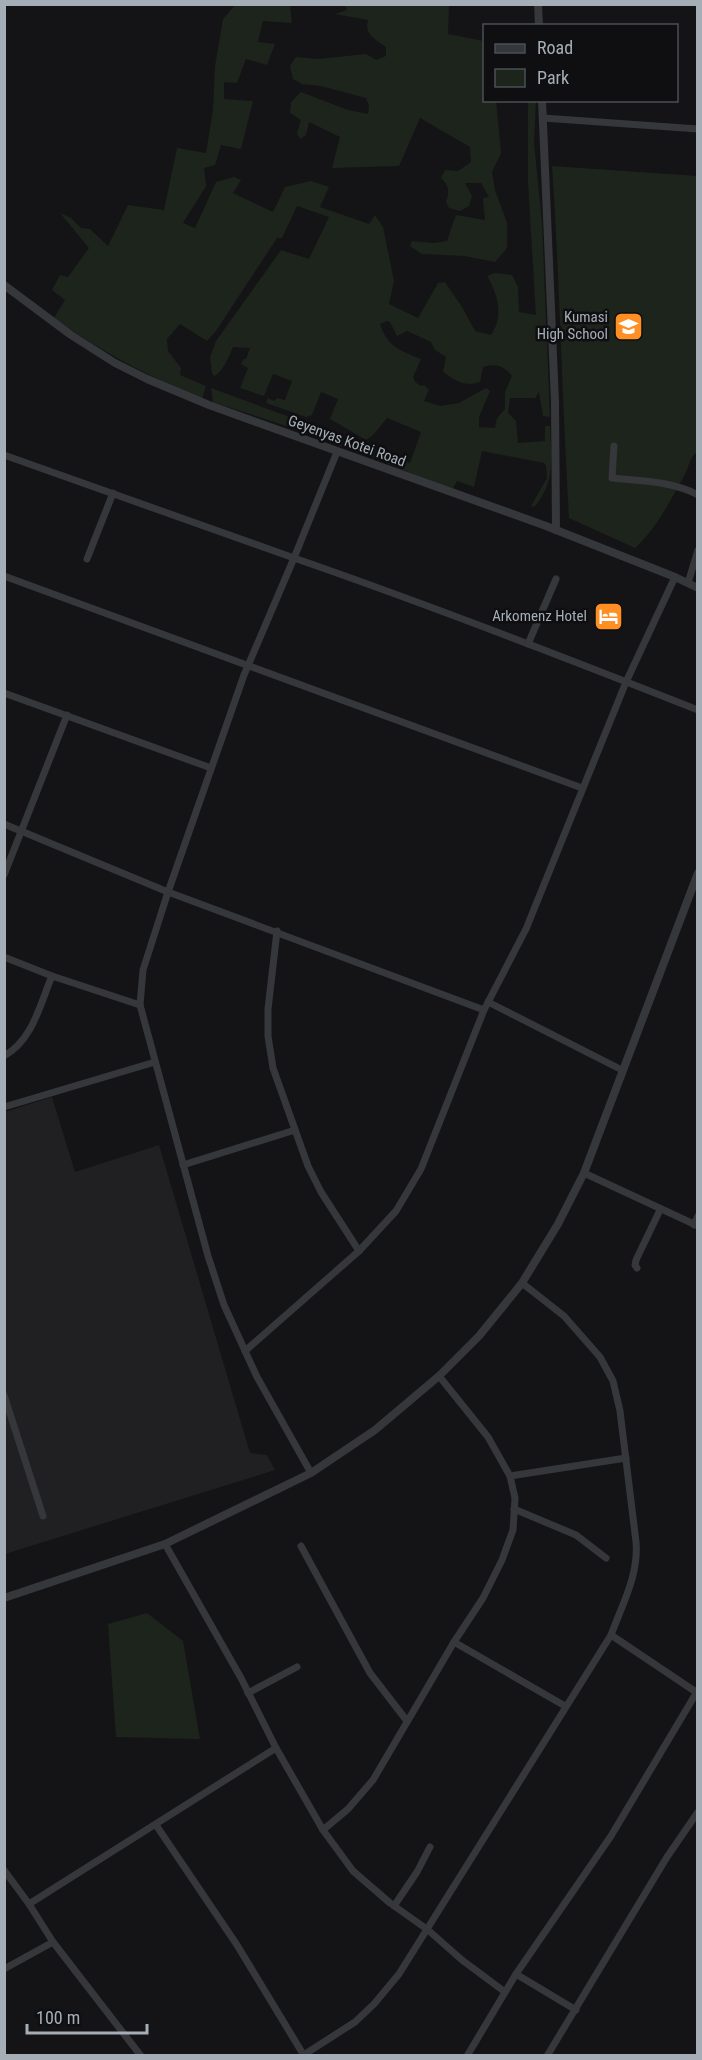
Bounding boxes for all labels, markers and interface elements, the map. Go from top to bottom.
legend [483,24,678,102]
text: Road [537,37,573,58]
text: Park [537,67,569,88]
place label: Kumasi High School [537,308,608,343]
school or university icon: Kumasi High School [613,310,645,342]
street label: Geyenyas Kotei Road [286,411,408,471]
hotel icon: Arkomenz Hotel [592,600,624,632]
place label: Arkomenz Hotel [492,607,587,625]
scale bar [27,1997,147,2035]
text: 100 m [36,2007,80,2028]

